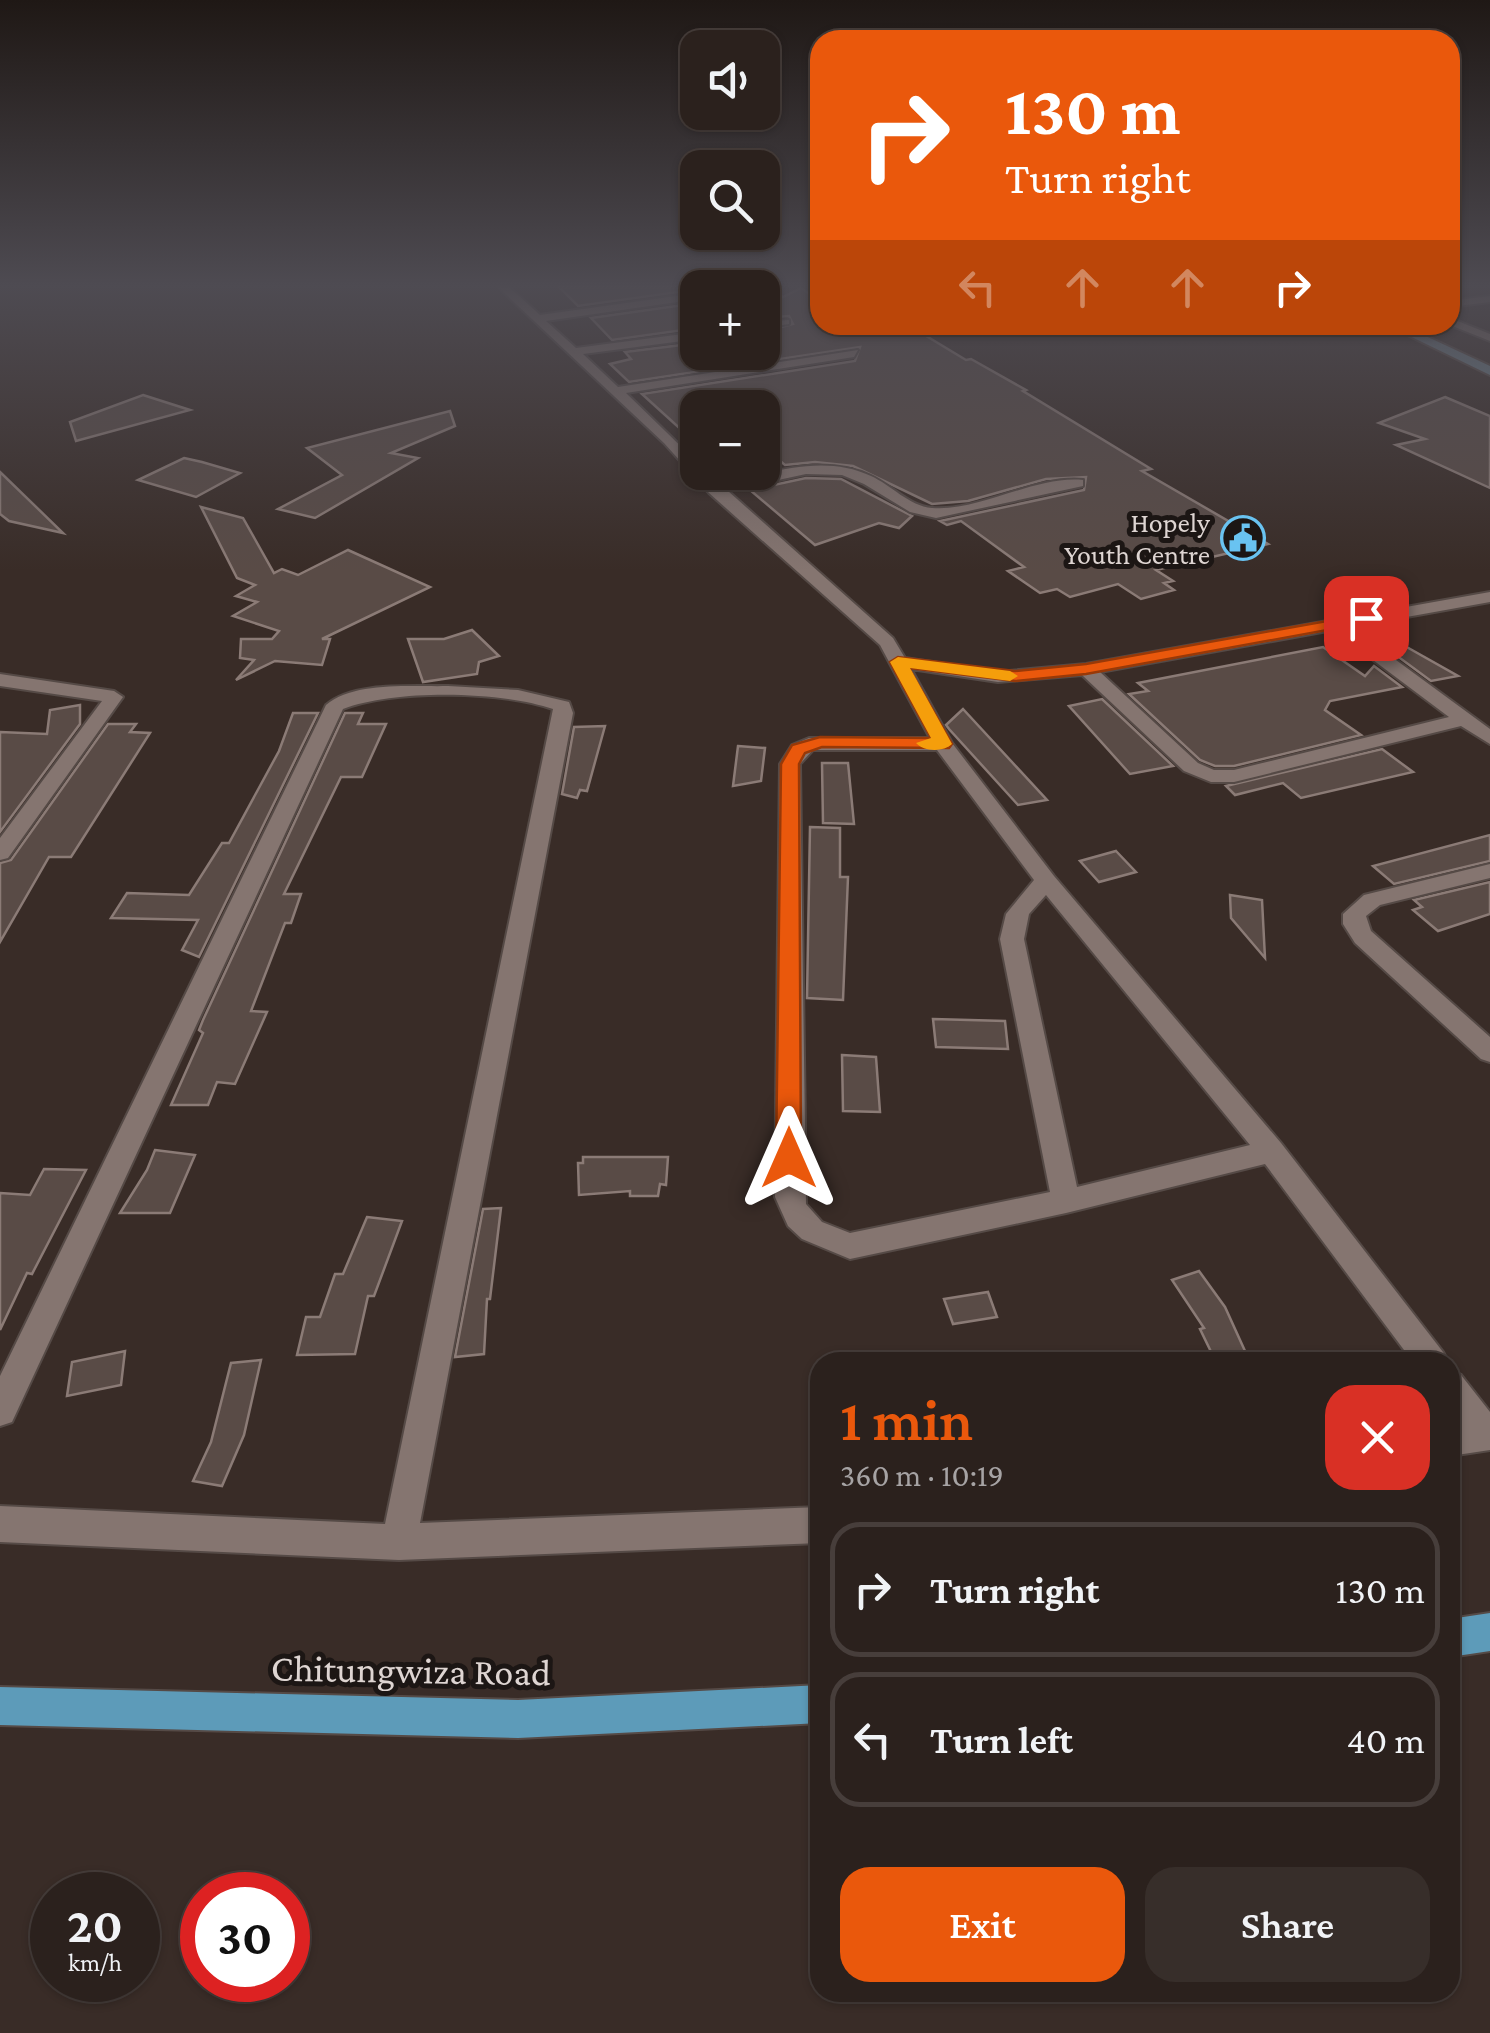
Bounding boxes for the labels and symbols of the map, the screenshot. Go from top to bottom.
place label: Hopely Youth Centre [1064,507,1211,570]
public building icon: Hopely Youth Centre [1220,515,1266,561]
pin [1324,576,1409,661]
position arrow [737,1106,841,1210]
street label: Chitungwiza Road [271,1647,551,1693]
speed limit sign: 30 [180,1872,310,2002]

